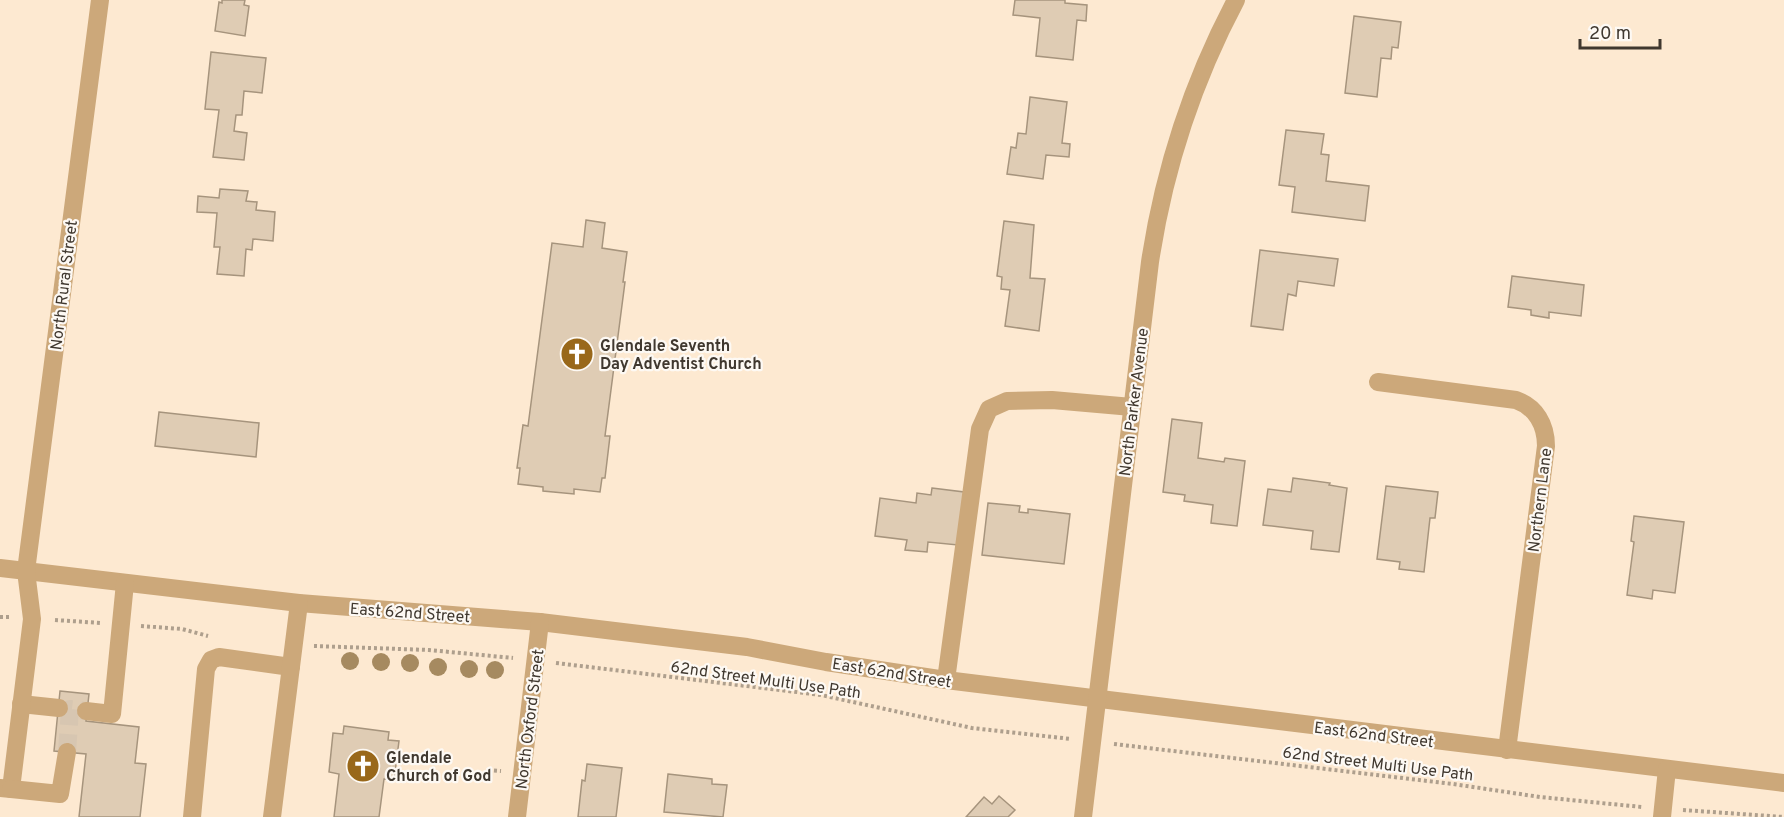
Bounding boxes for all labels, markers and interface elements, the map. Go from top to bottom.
scale bar [1580,12,1660,50]
text: 20 m [1589,23,1631,46]
street label: North Rural Street [47,219,83,351]
street label: North Parker Avenue [1116,327,1154,478]
church icon: Glendale Seventh Day Adventist Church [559,336,595,372]
place label: Glendale Seventh Day Adventist Church [600,337,762,375]
street label: Northern Lane [1525,447,1557,553]
street label: East 62nd Street [349,600,471,628]
street label: North Oxford Street [512,648,549,790]
street label: East 62nd Street [831,655,953,693]
street label: 62nd Street Multi Use Path [669,658,862,704]
street label: East 62nd Street [1313,719,1435,753]
street label: 62nd Street Multi Use Path [1281,743,1474,787]
church icon: Glendale Church of God [345,748,381,784]
place label: Glendale Church of God [386,749,492,787]

